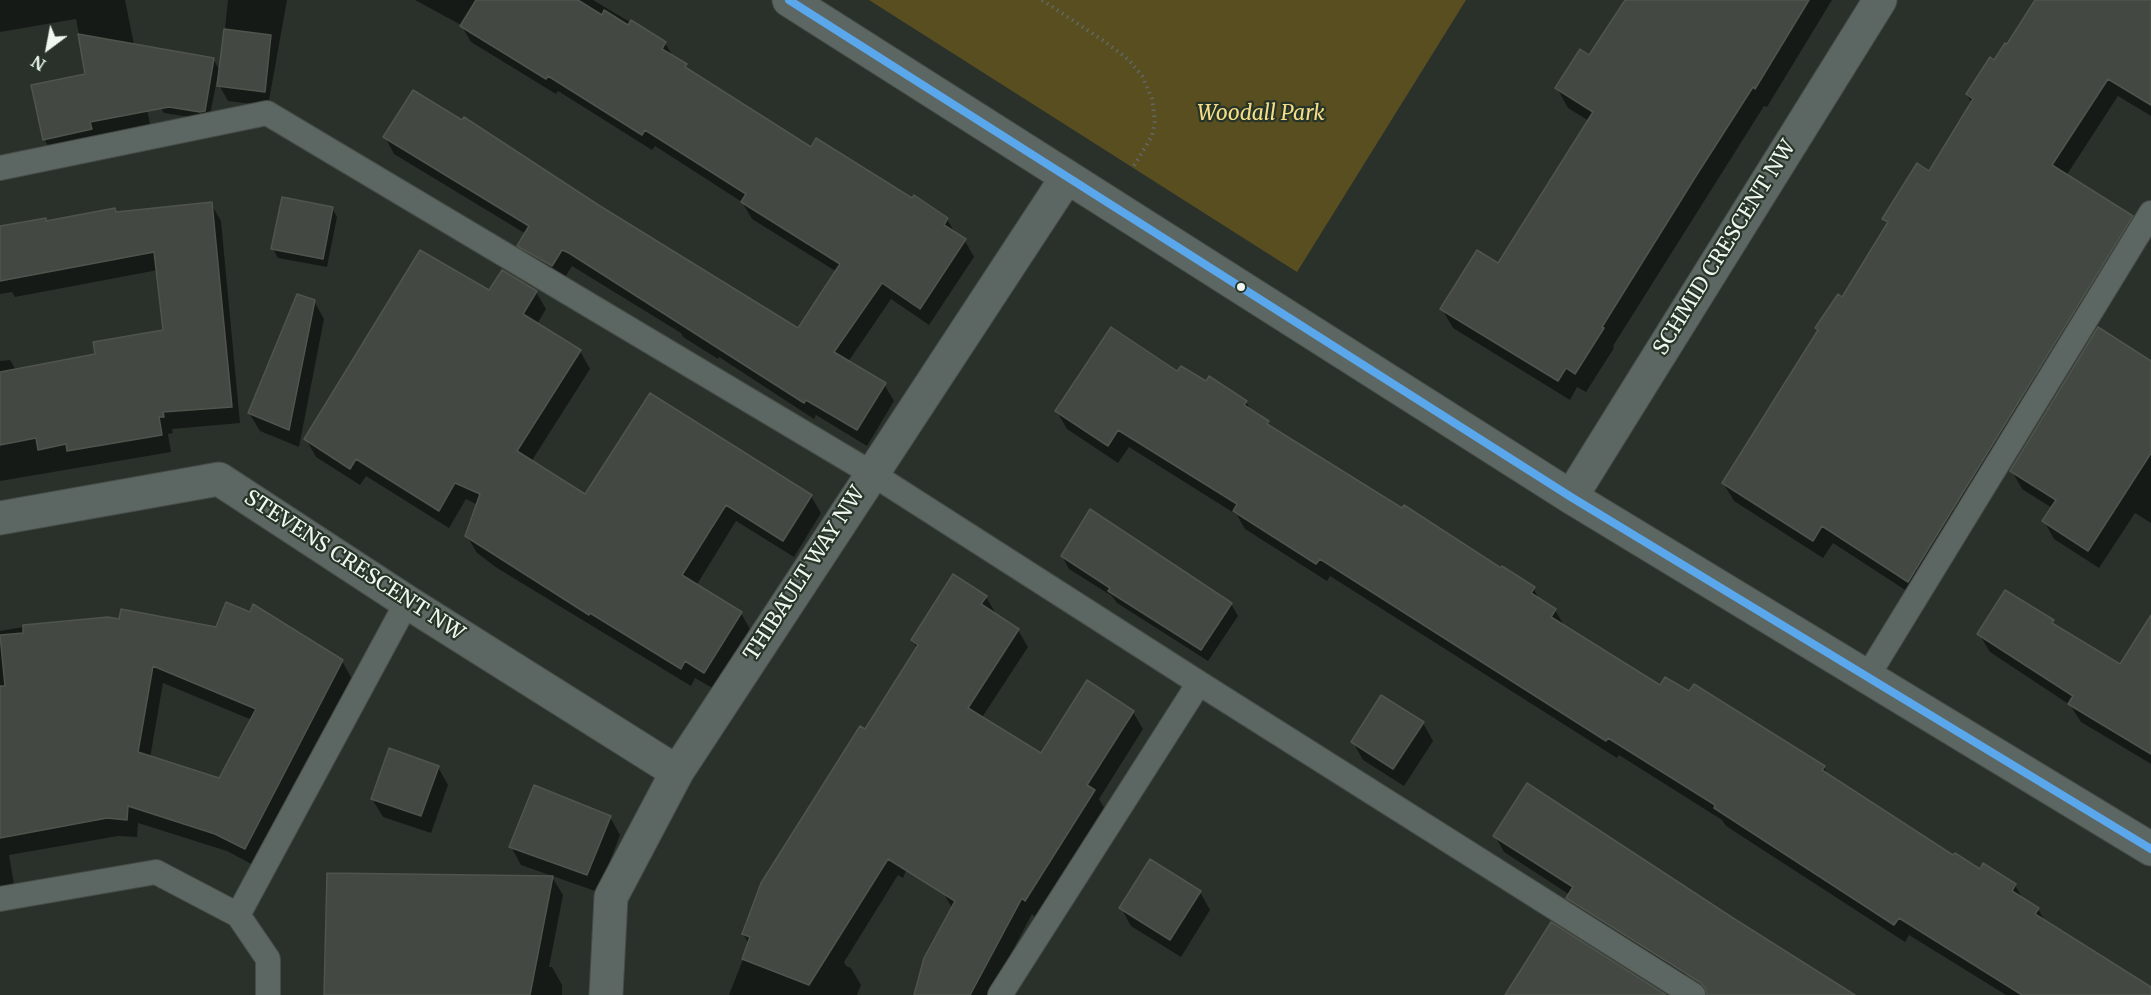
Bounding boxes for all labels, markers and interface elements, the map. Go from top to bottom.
north arrow [18,18,78,78]
text: N [28,51,49,75]
park label: Woodall Park [1197,101,1325,127]
street label: SCHMID CRESCENT NW [1648,136,1802,360]
unlabelled marker [1235,281,1247,293]
street label: THIBAULT WAY NW [739,482,871,666]
street label: STEVENS CRESCENT NW [239,485,469,647]

